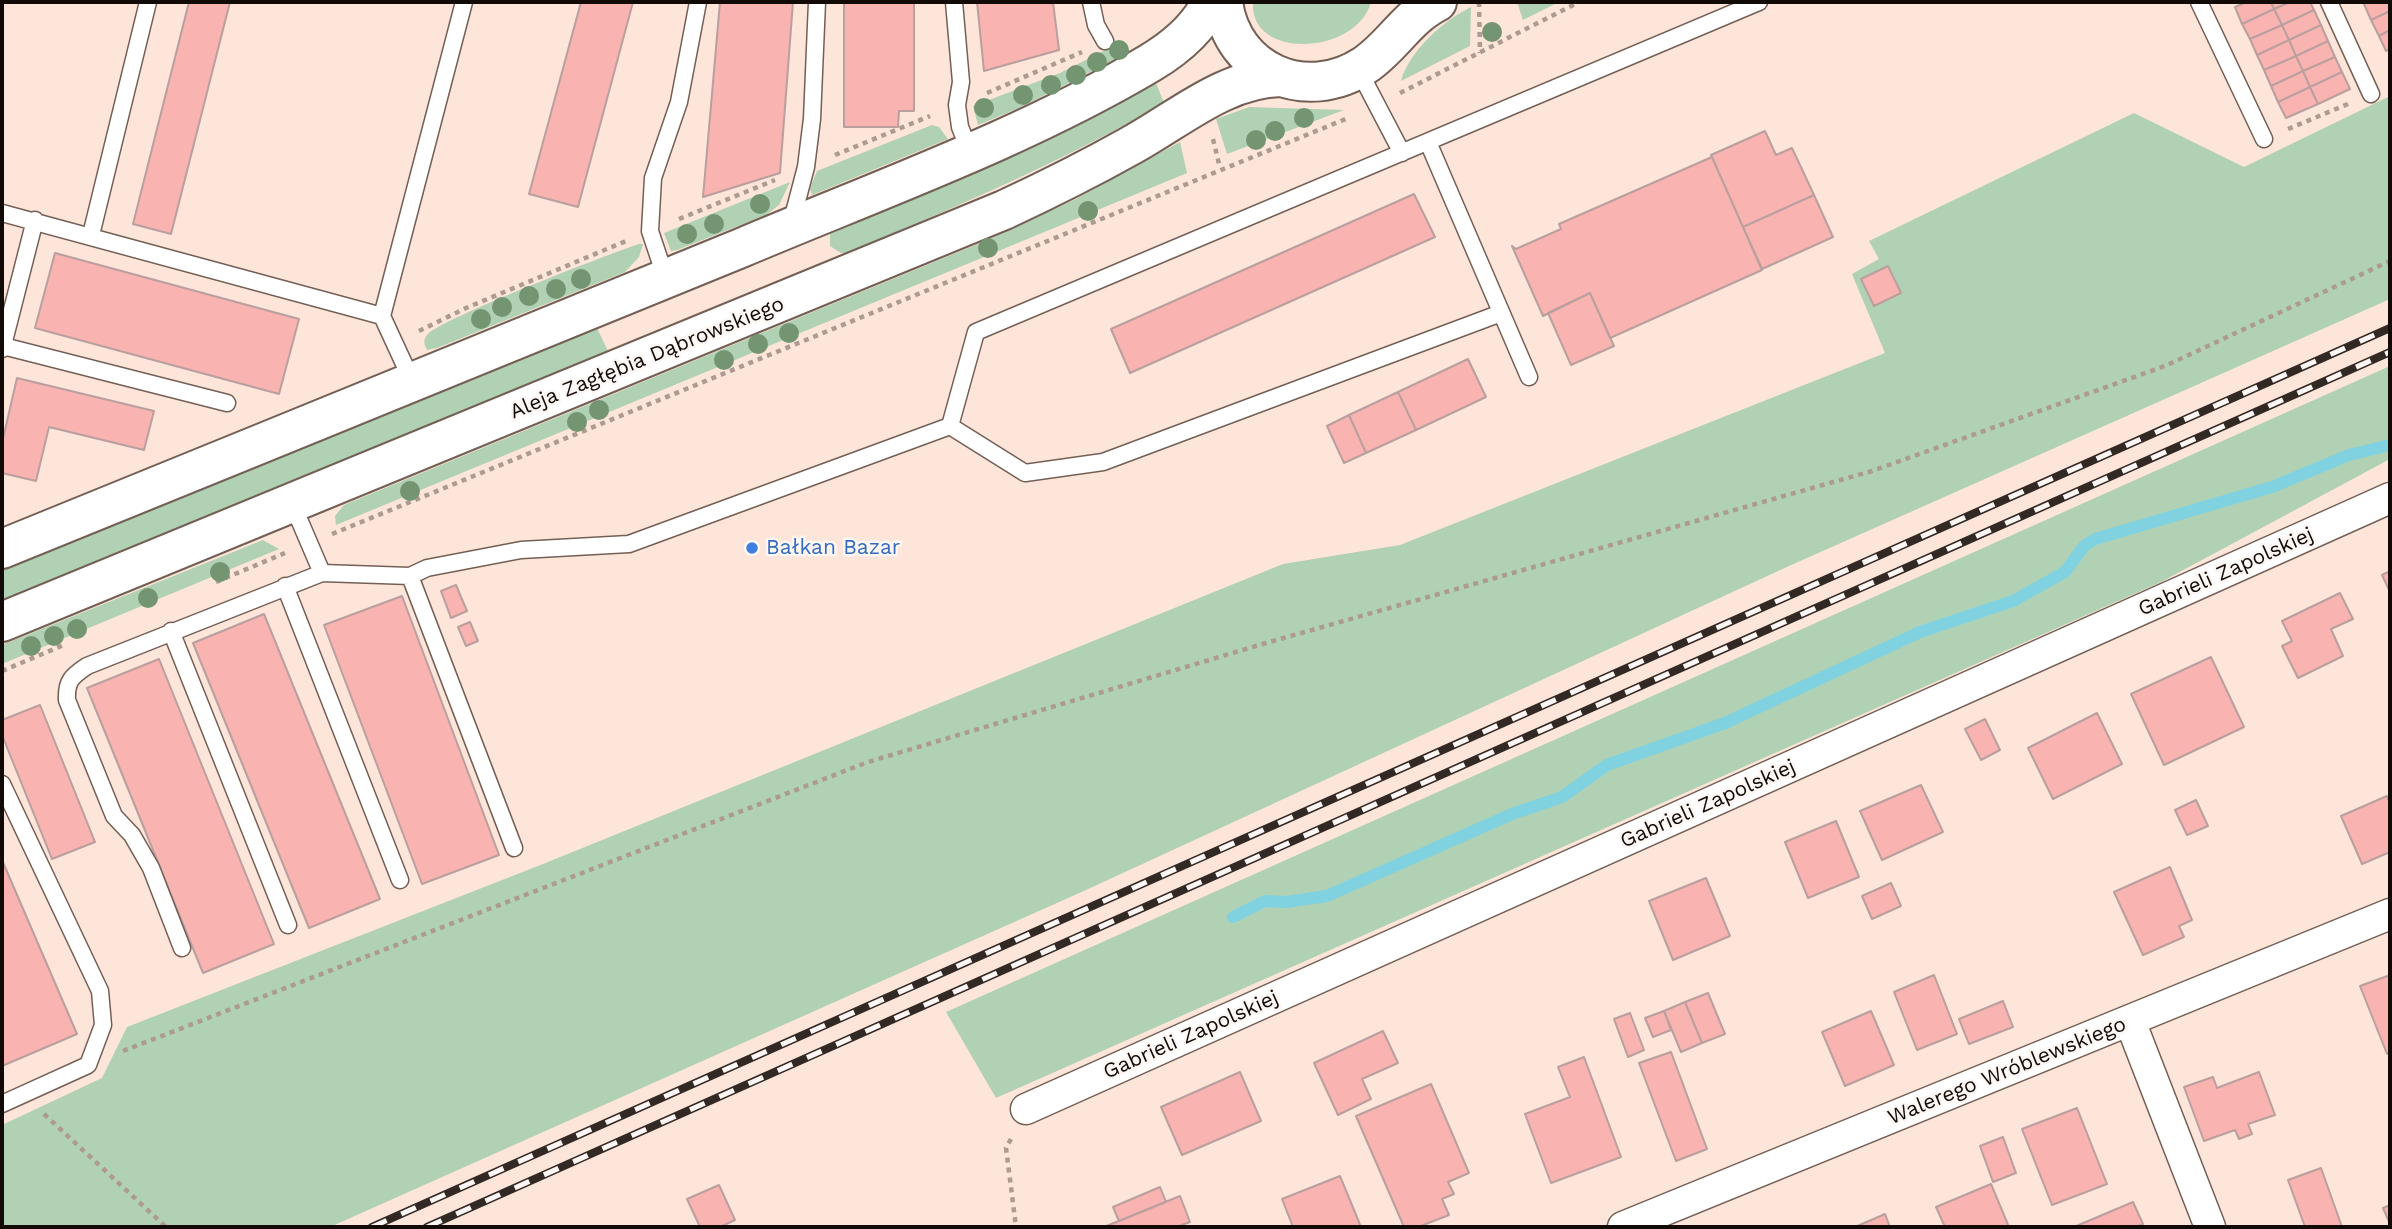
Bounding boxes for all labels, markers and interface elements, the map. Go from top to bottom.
street label: Aleja Zagłębia Dąbrowskiego [506,291,788,425]
street label: Gabrieli Zapolskiej [2134,522,2318,622]
place label: Bałkan Bazar [766,535,900,561]
marker: Bałkan Bazar [744,540,760,556]
street label: Gabrieli Zapolskiej [1616,754,1800,854]
street label: Gabrieli Zapolskiej [1099,985,1283,1085]
street label: Walerego Wróblewskiego [1884,1012,2130,1130]

